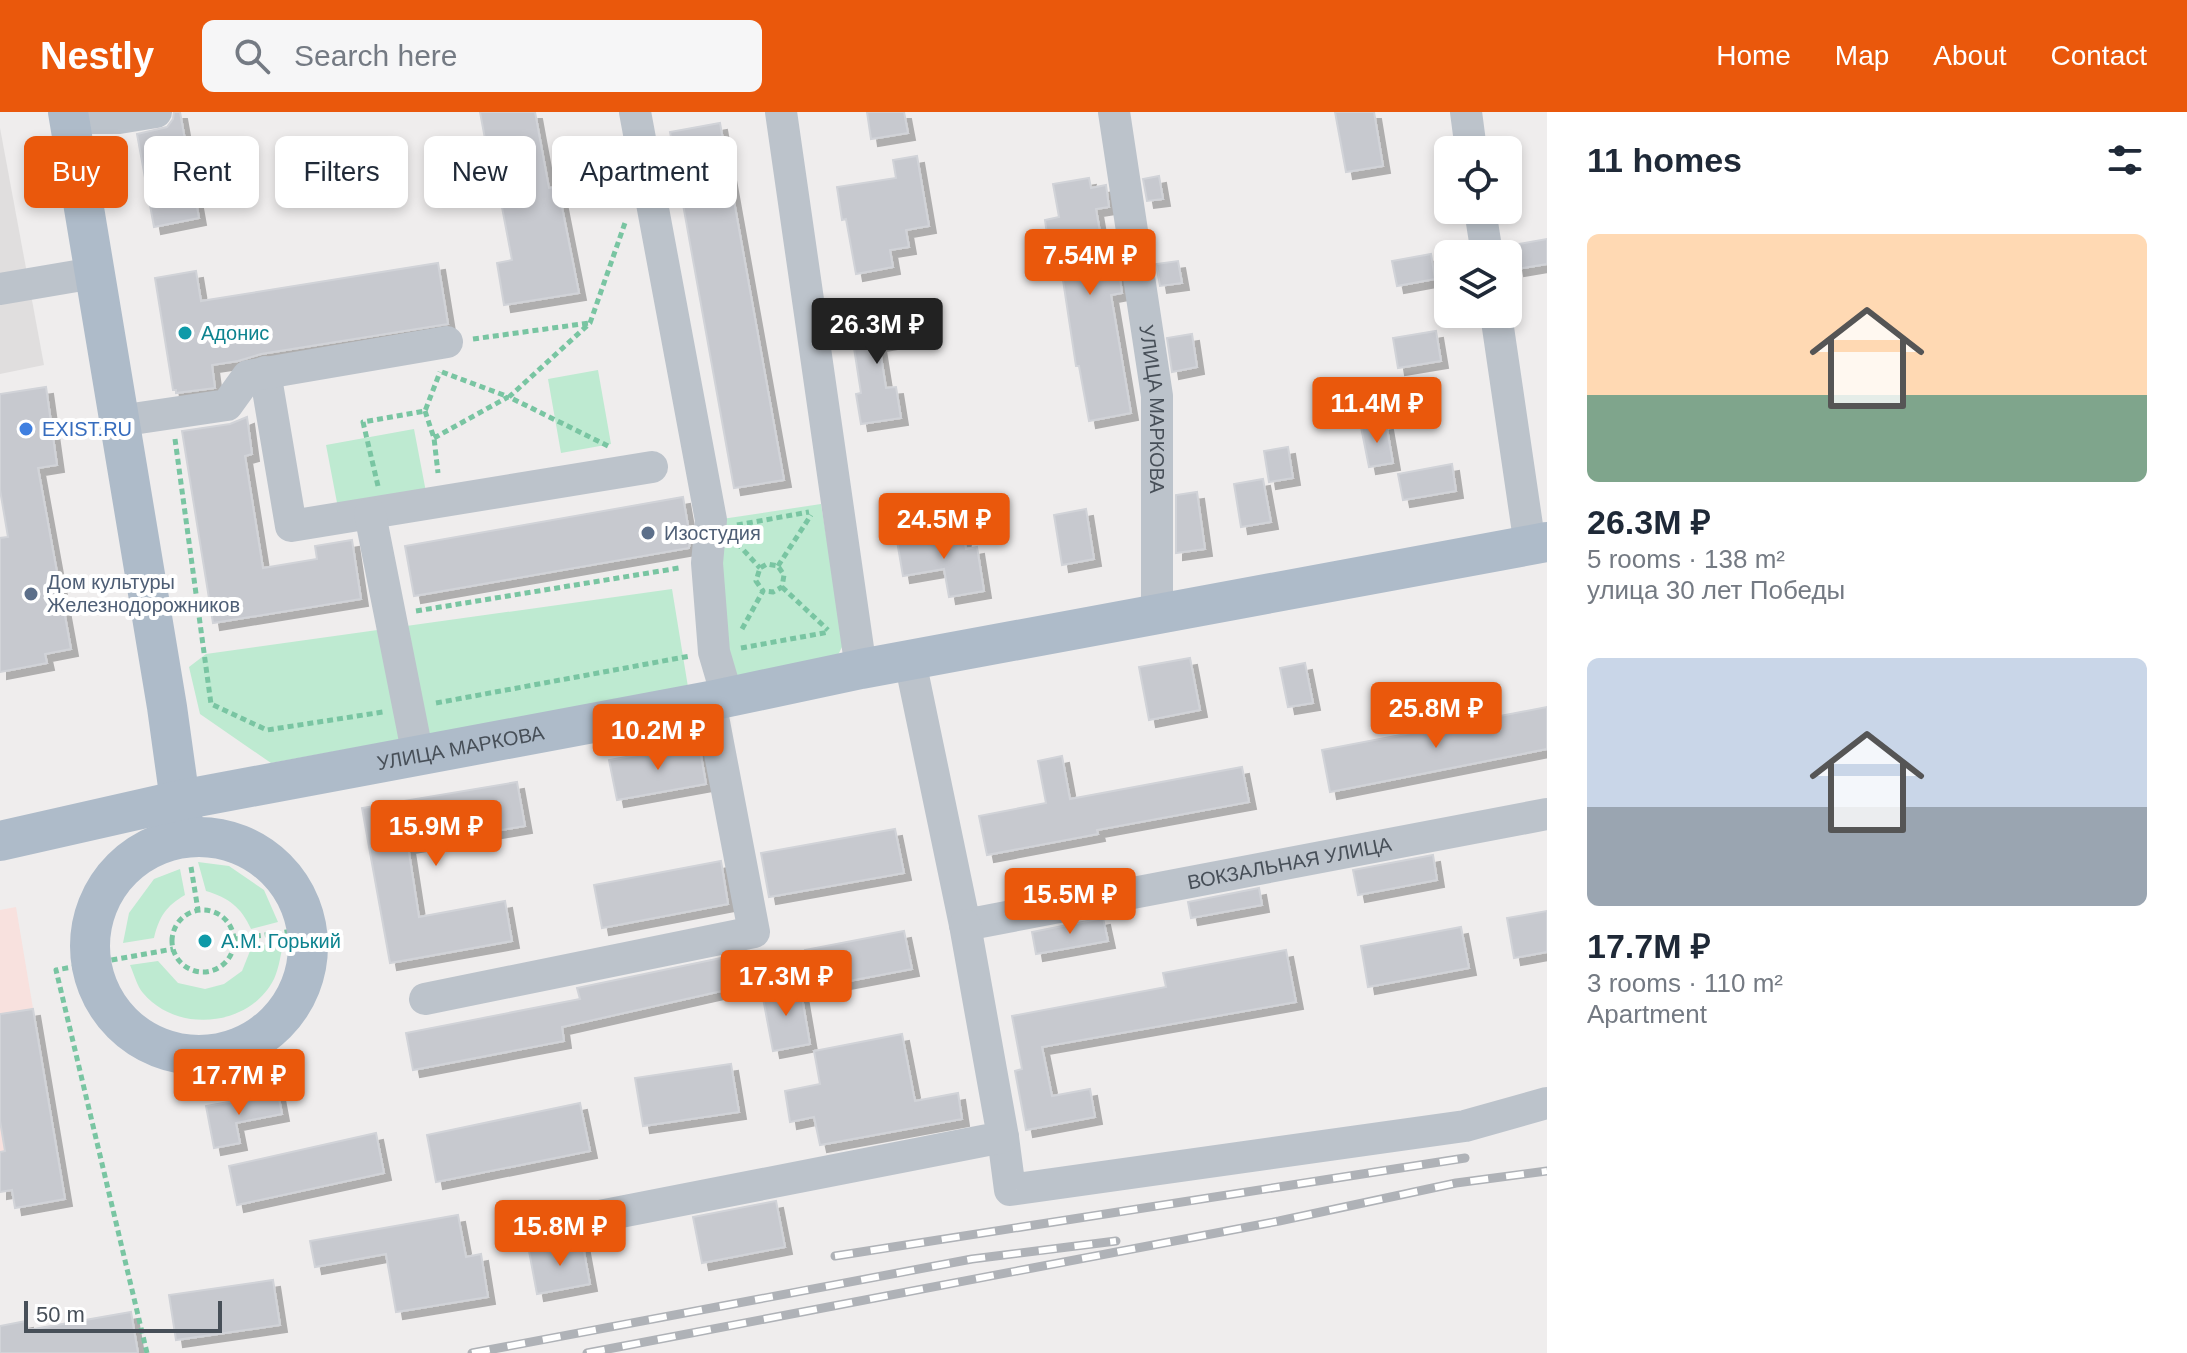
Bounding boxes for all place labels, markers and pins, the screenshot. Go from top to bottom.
pin: 7.54M ₽ [1016,229,1164,297]
pin: 26.3M ₽ [803,298,951,366]
place label: Адонис [201,322,269,344]
marker: Адонис [176,324,194,342]
pin: 11.4M ₽ [1303,377,1451,445]
place label: EXIST.RU [42,418,132,440]
marker: EXIST.RU [17,420,35,438]
pin: 24.5M ₽ [870,493,1018,561]
place label: Изостудия [664,522,761,544]
marker: Изостудия [639,524,657,542]
place label: Дом культуры Железнодорожников [47,571,240,616]
marker: Дом культуры Железнодорожников [22,585,40,603]
pin: 25.8M ₽ [1362,682,1510,750]
pin: 10.2M ₽ [584,704,732,772]
pin: 15.9M ₽ [362,800,510,868]
pin: 15.5M ₽ [996,868,1144,936]
place label: А.М. Горький [221,930,341,952]
marker: А.М. Горький [196,932,214,950]
pin: 17.3M ₽ [712,950,860,1018]
pin: 17.7M ₽ [165,1049,313,1117]
pin: 15.8M ₽ [486,1200,634,1268]

